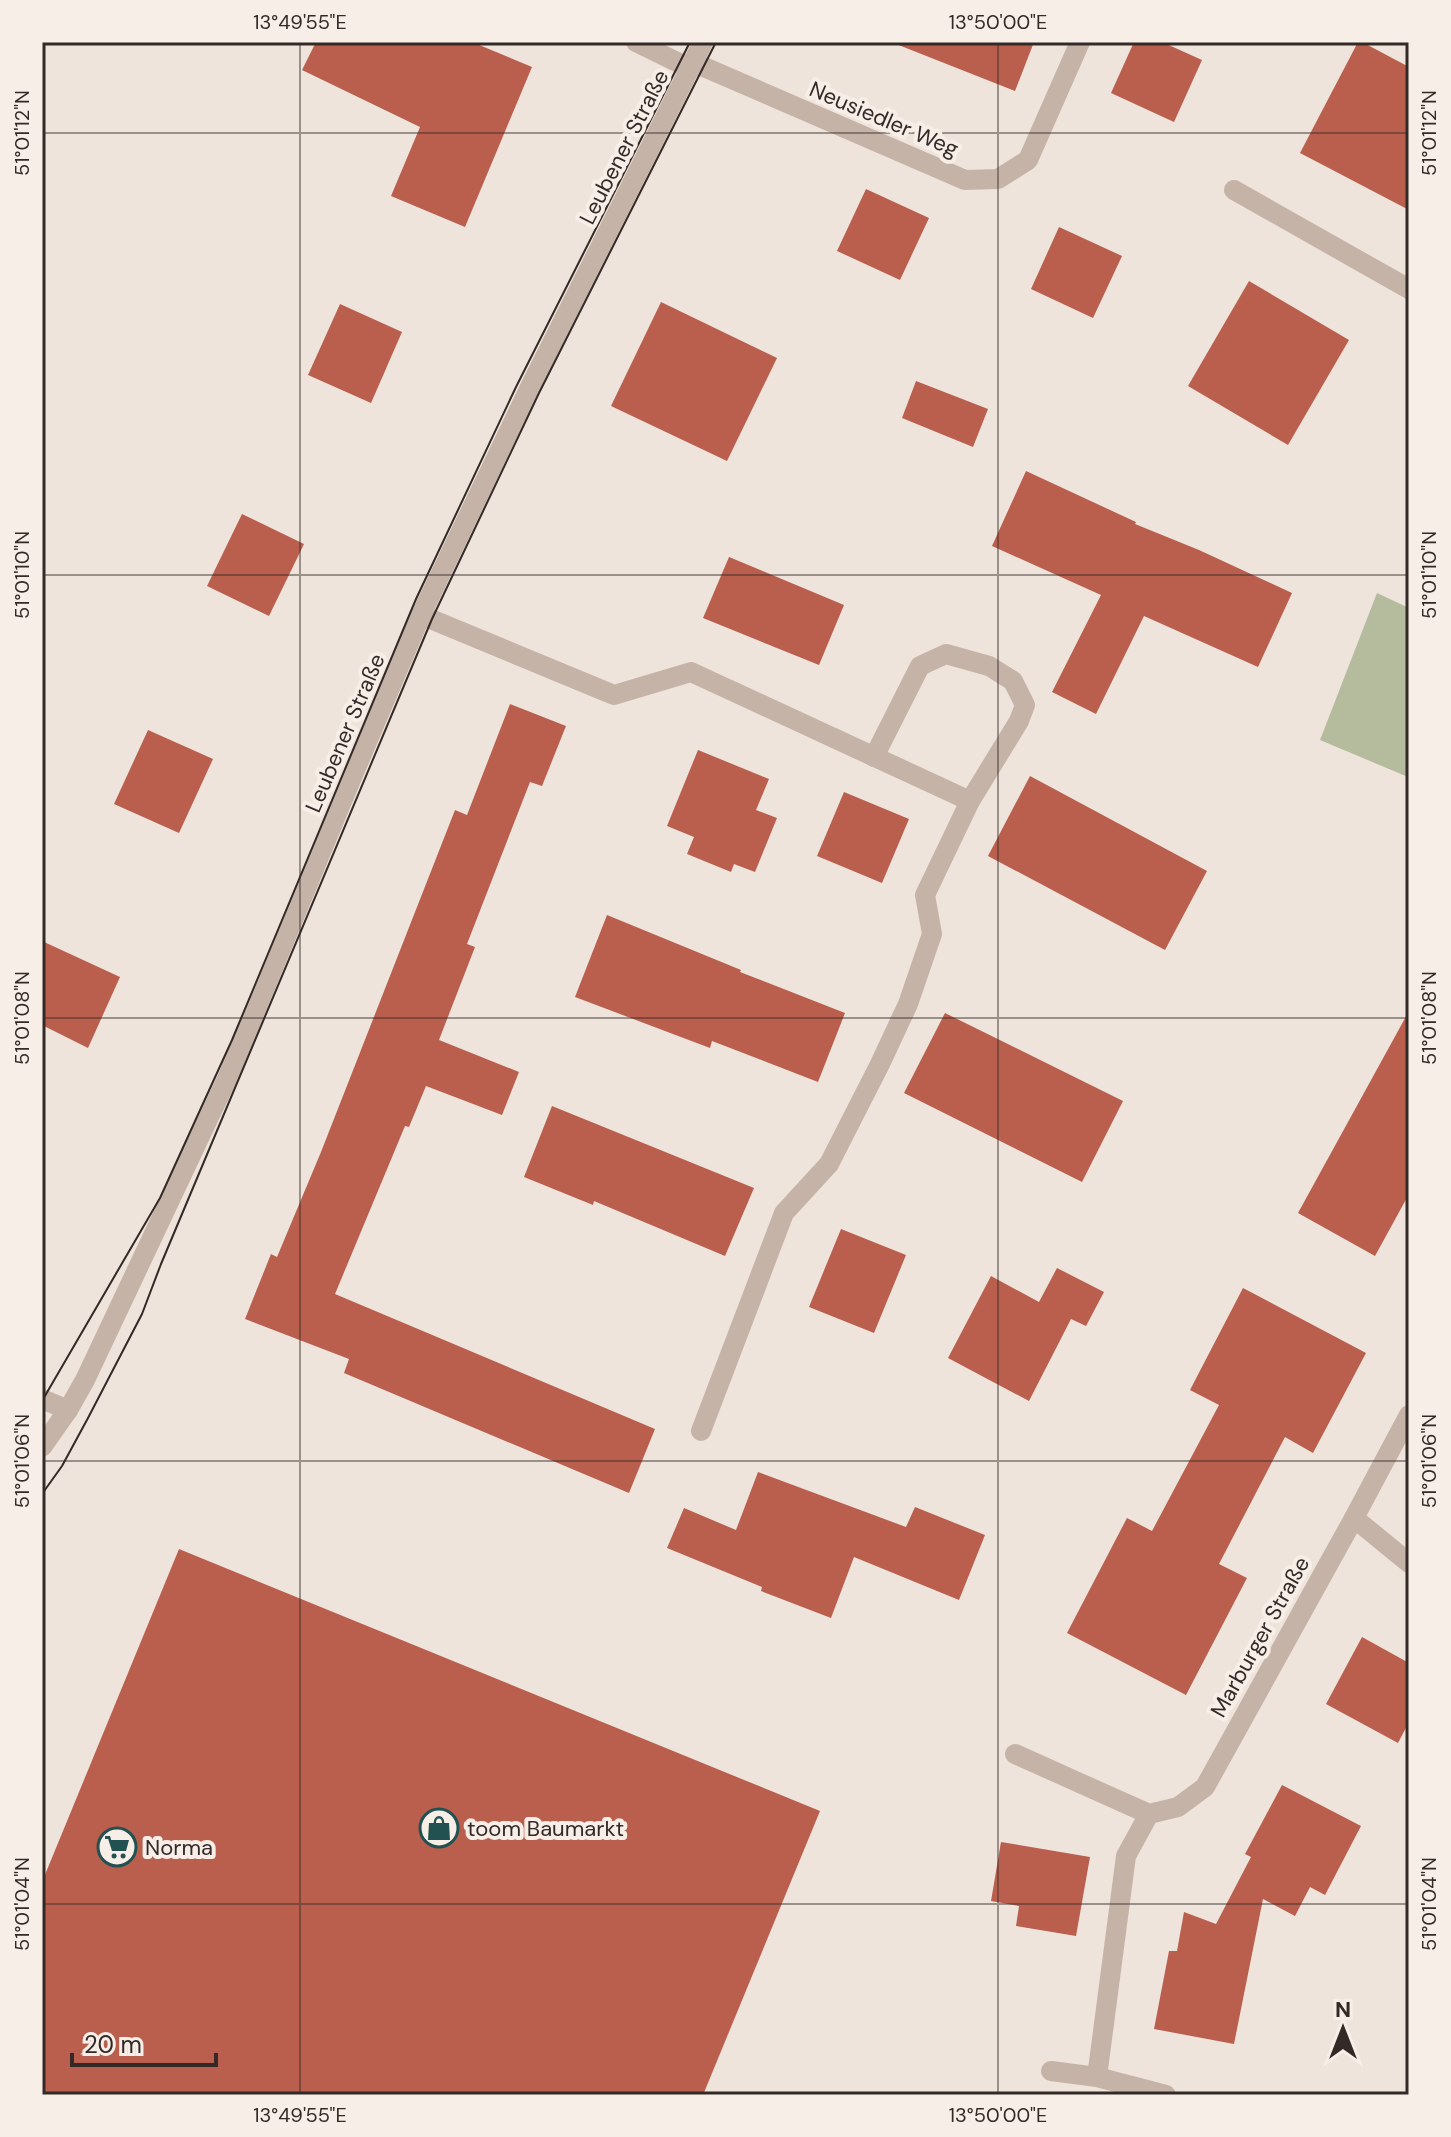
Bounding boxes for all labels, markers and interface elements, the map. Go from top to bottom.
text: 13°49'55"E [253,9,347,35]
text: 13°50'00"E [949,9,1047,35]
street label: Leubener Straße [573,65,675,229]
street label: Neusiedler Weg [805,75,963,163]
text: 51°01'12"N [9,90,35,176]
text: 51°01'12"N [1416,90,1442,176]
text: 51°01'10"N [9,531,35,619]
text: 51°01'10"N [1416,531,1442,619]
street label: Leubener Straße [298,649,392,817]
text: 51°01'08"N [9,971,35,1065]
text: 51°01'08"N [1416,971,1442,1065]
text: 51°01'06"N [9,1414,35,1508]
text: 51°01'06"N [1416,1414,1442,1508]
street label: Marburger Straße [1204,1552,1316,1722]
shop icon: toom Baumarkt [418,1807,460,1849]
place label: toom Baumarkt [467,1814,624,1843]
supermarket icon: Norma [96,1826,138,1868]
place label: Norma [145,1833,213,1862]
text: 51°01'04"N [9,1857,35,1951]
text: 51°01'04"N [1416,1857,1442,1951]
north arrow [1303,1989,1383,2069]
text: N [1335,1995,1351,2024]
scale bar [72,2017,216,2067]
text: 20 m [84,2029,142,2060]
text: 13°49'55"E [253,2102,347,2128]
text: 13°50'00"E [949,2102,1047,2128]

